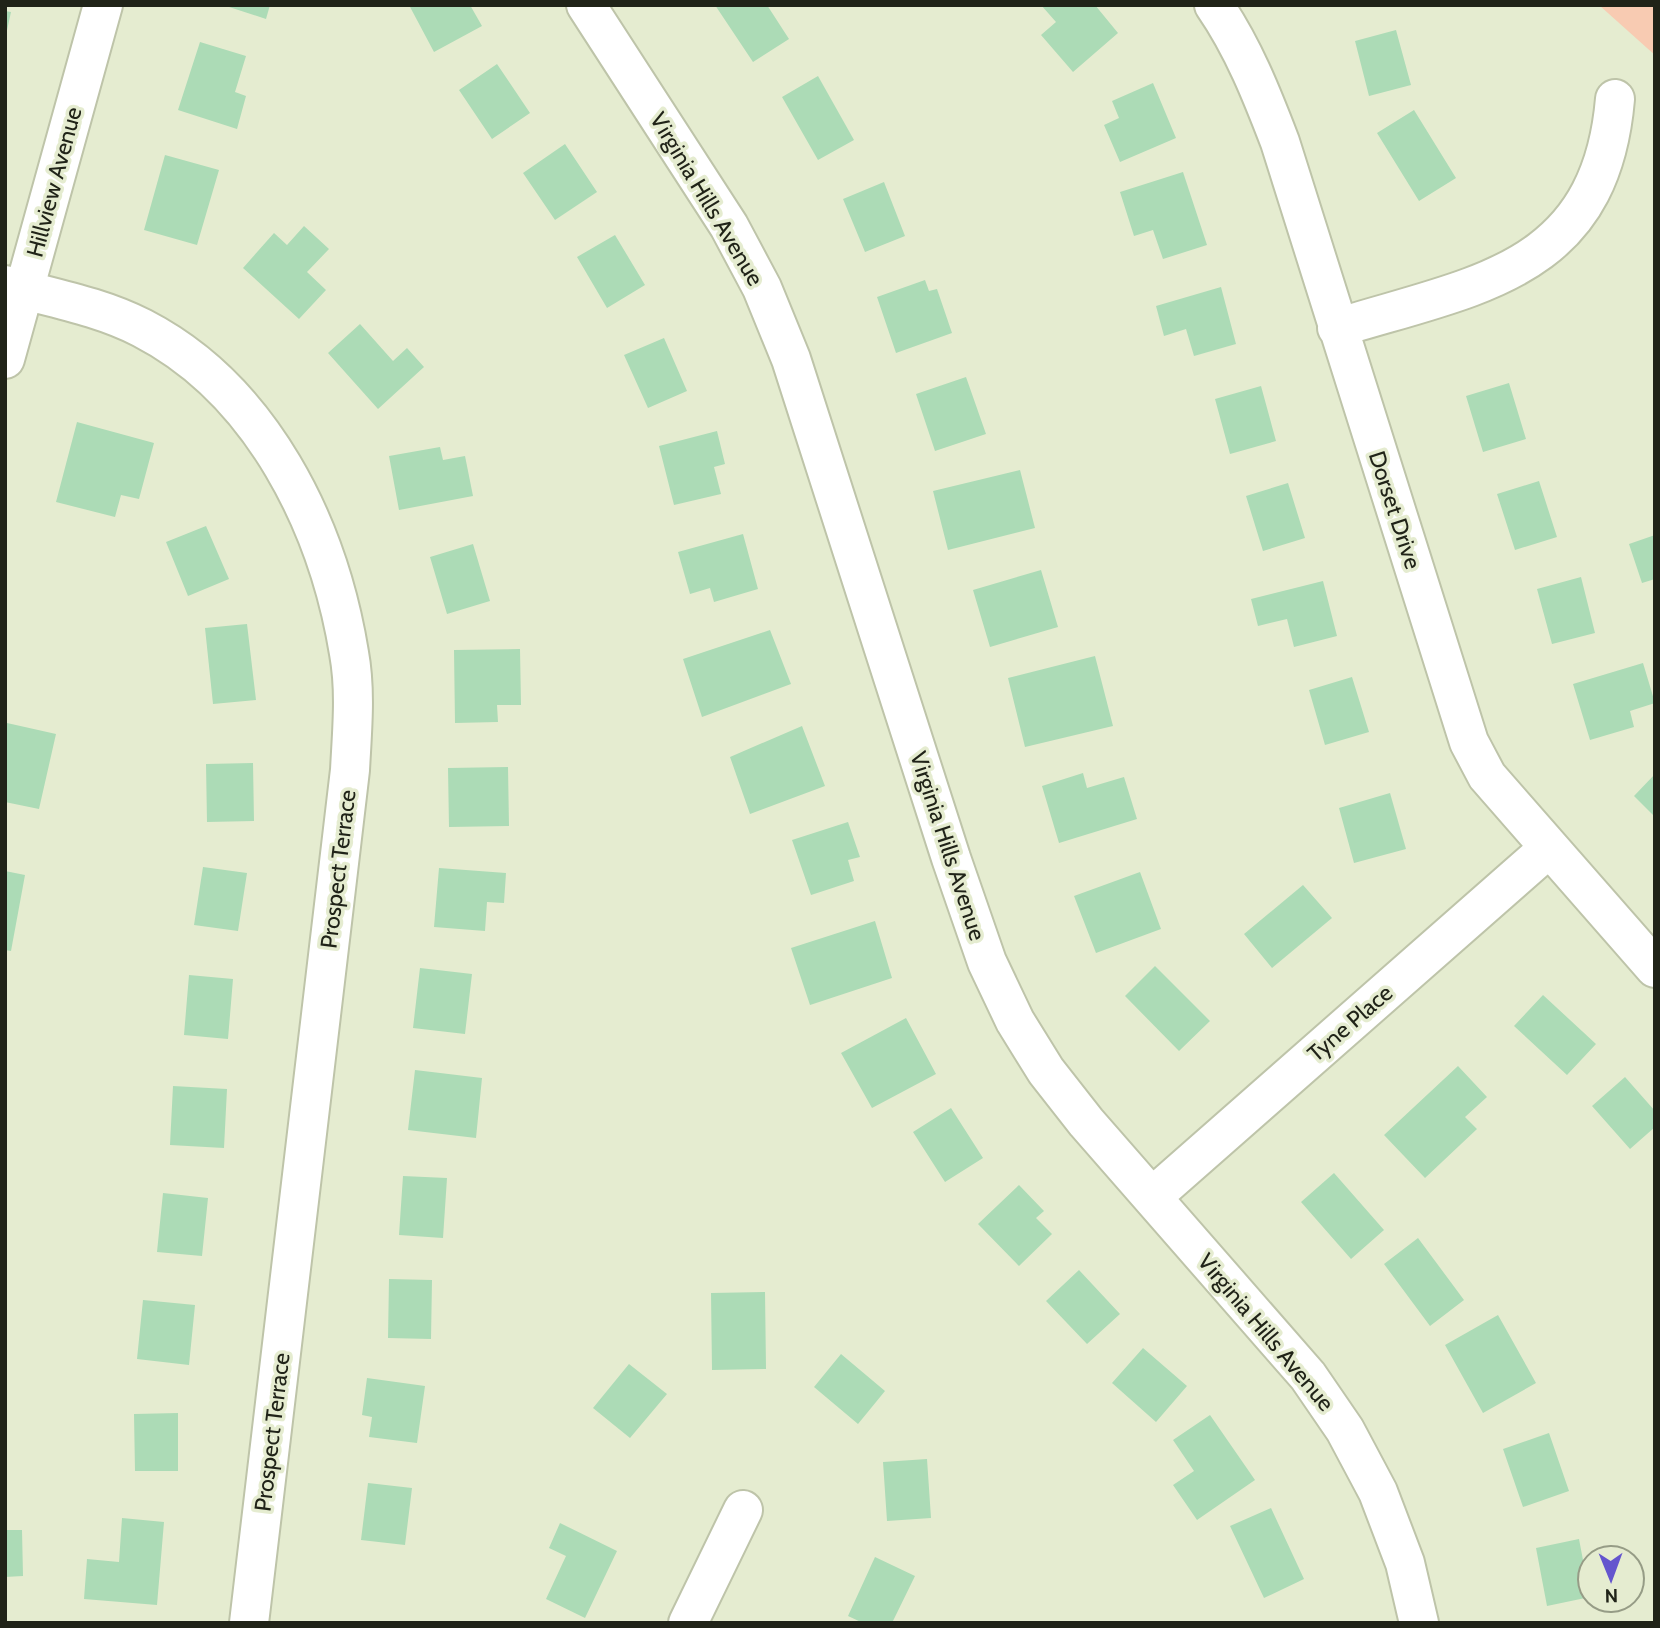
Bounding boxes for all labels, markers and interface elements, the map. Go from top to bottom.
street label: Hillview Avenue [21,104,88,260]
street label: Virginia Hills Avenue [644,107,770,291]
street label: Dorset Drive [1363,448,1427,573]
street label: Virginia Hills Avenue [904,748,992,944]
street label: Prospect Terrace [314,788,362,950]
street label: Tyne Place [1302,978,1398,1067]
street label: Virginia Hills Avenue [1192,1247,1340,1417]
street label: Prospect Terrace [248,1351,296,1513]
north arrow [1576,1544,1646,1614]
text: N [1604,1584,1618,1607]

